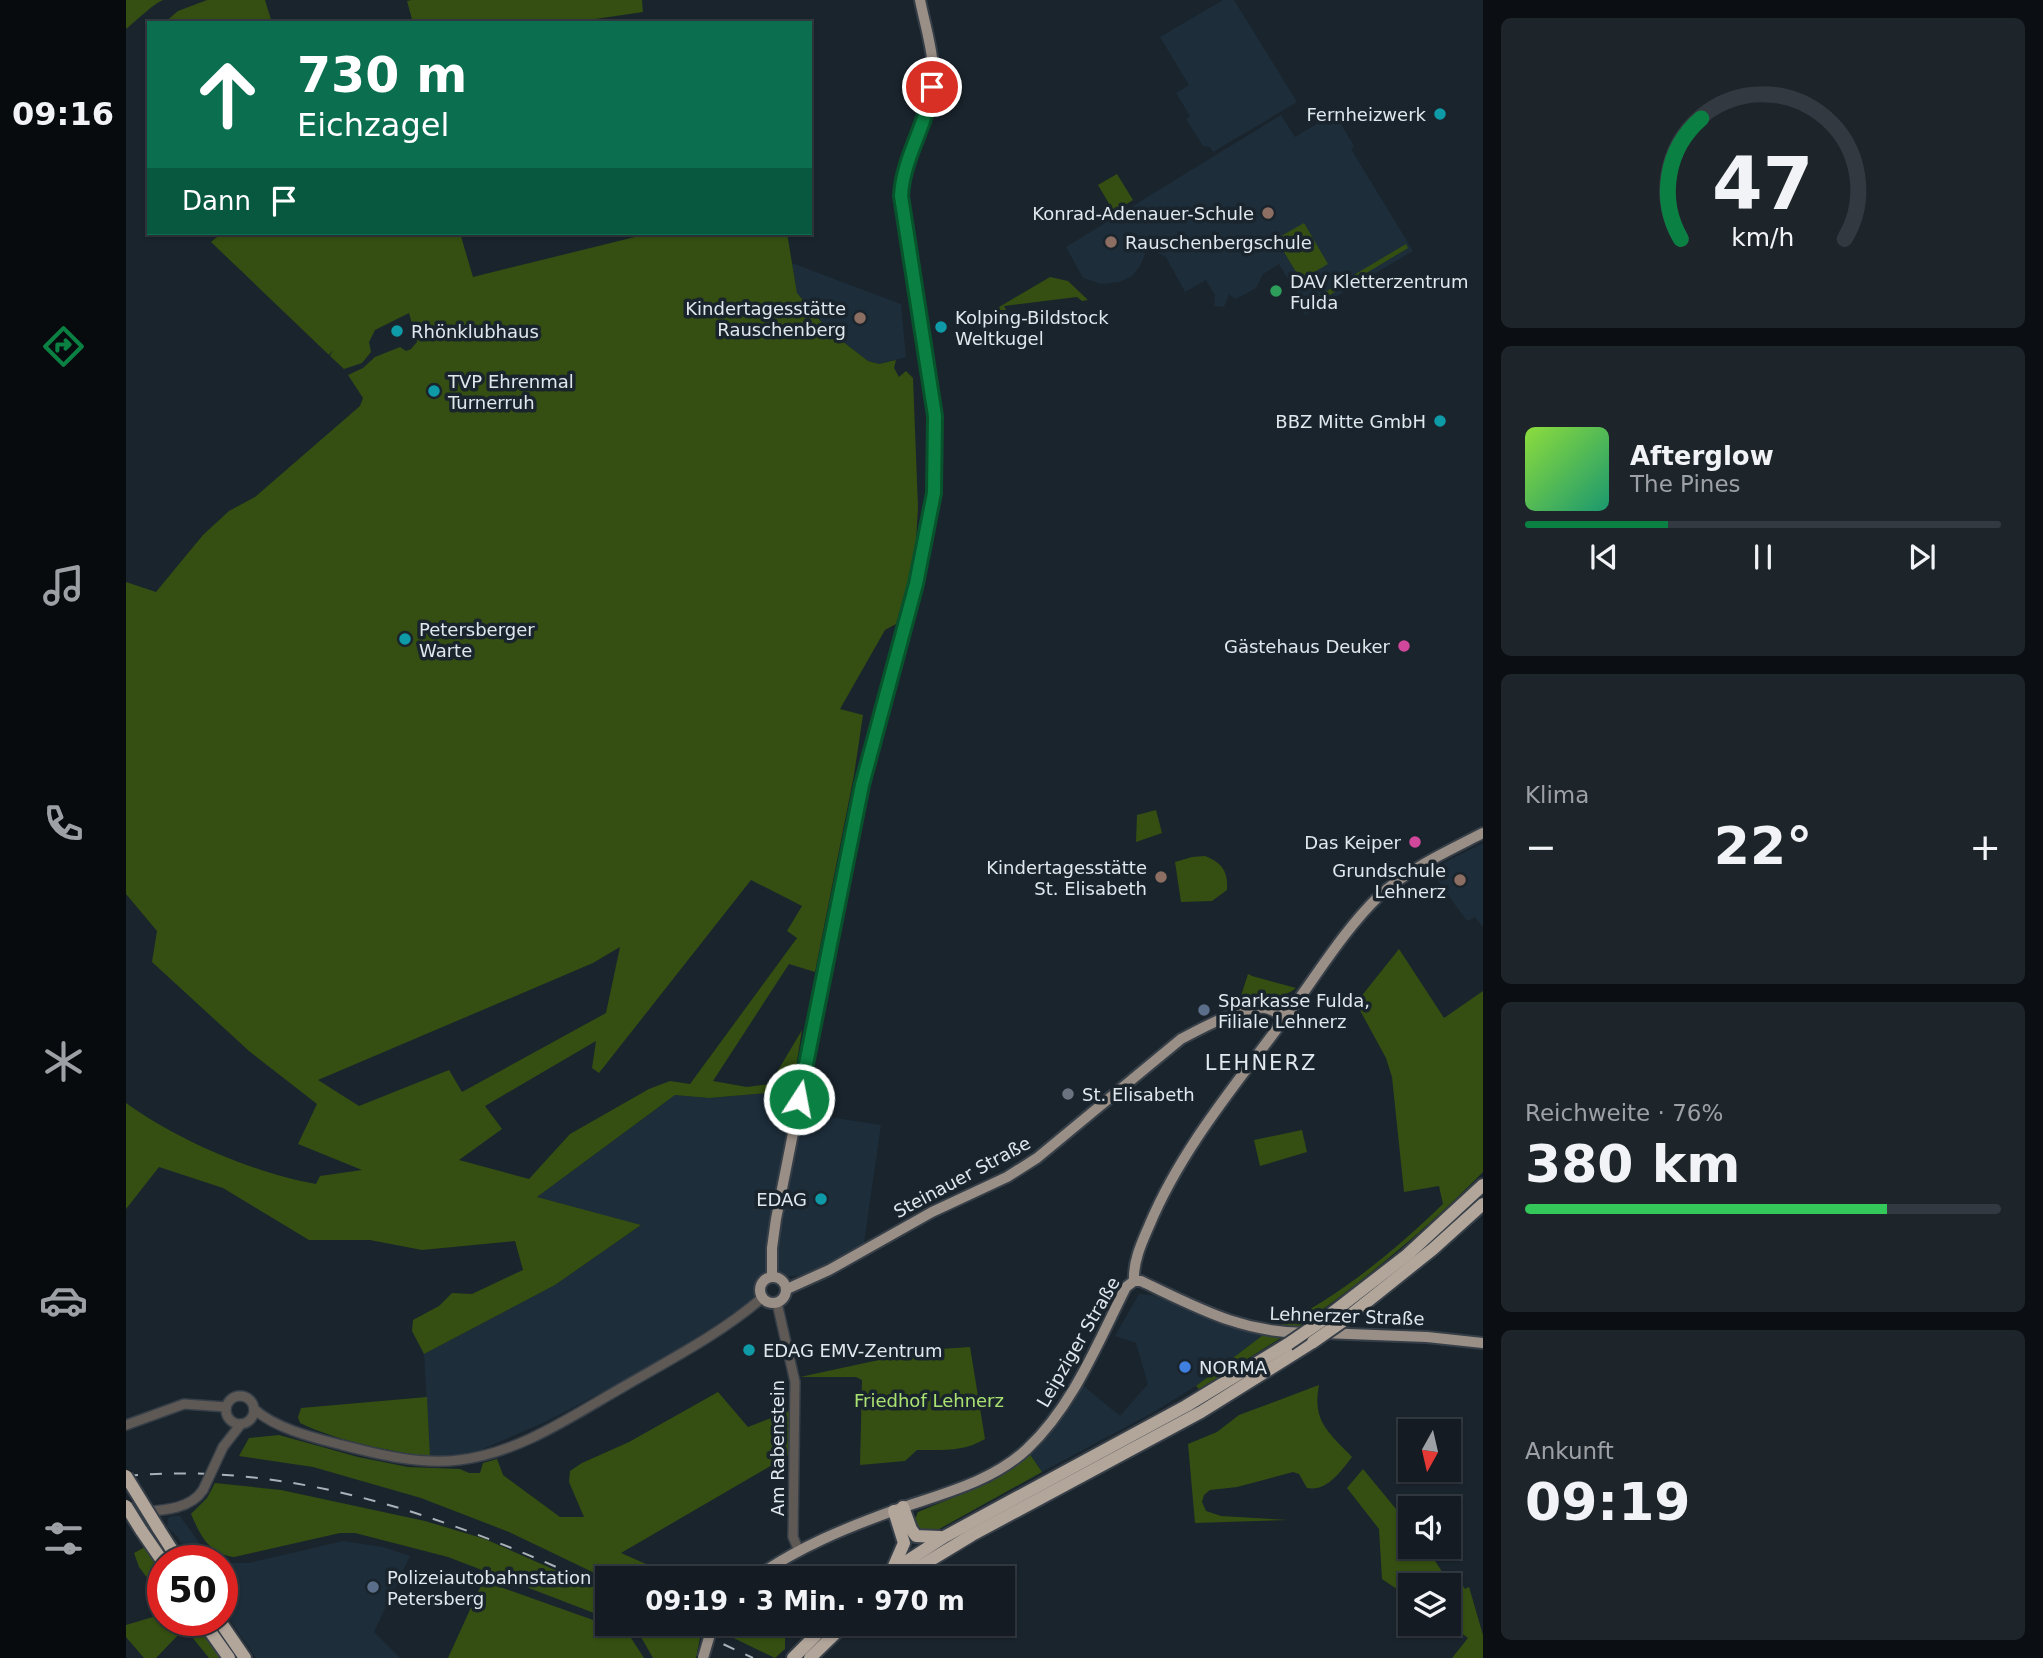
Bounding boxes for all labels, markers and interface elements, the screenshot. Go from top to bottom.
text: 730 m [297,47,467,104]
icon: ahead [182,49,273,140]
pin [902,57,962,117]
icon: arrive [913,68,951,106]
text: 09:16 [12,95,114,133]
place label: Fernheizwerk [1307,104,1427,125]
text: Eichzagel [297,106,449,144]
marker: Fernheizwerk [1432,106,1448,122]
text: 47 [1712,141,1814,226]
icon: arrive [265,182,303,220]
text: Dann [182,186,251,216]
place label: Konrad-Adenauer-Schule [1032,203,1254,224]
marker: Konrad-Adenauer-Schule [1260,205,1276,221]
text: km/h [1731,223,1795,252]
place label: Rauschenbergschule [1125,232,1312,253]
marker: Rauschenbergschule [1103,234,1119,250]
place label: DAV Kletterzentrum Fulda [1290,271,1469,313]
marker: DAV Kletterzentrum Fulda [1268,283,1284,299]
place label: Kindertagesstätte Rauschenberg [685,298,846,340]
place label: Kolping-Bildstock Weltkugel [955,307,1109,349]
marker: Kindertagesstätte Rauschenberg [852,310,868,326]
marker: Kolping-Bildstock Weltkugel [933,319,949,335]
place label: Rhönklubhaus [411,321,539,342]
icon: directions [39,322,88,371]
marker: Rhönklubhaus [389,323,405,339]
place label: TVP Ehrenmal Turnerruh [447,371,574,413]
marker: TVP Ehrenmal Turnerruh [426,383,442,399]
place label: BBZ Mitte GmbH [1275,411,1426,432]
marker: BBZ Mitte GmbH [1432,413,1448,429]
text: Afterglow [1630,441,1774,471]
text: The Pines [1630,471,1741,497]
icon: previous [1585,538,1623,576]
icon: pause [1744,538,1782,576]
icon: next [1903,538,1941,576]
icon: music [39,561,88,610]
place label: Petersberger Warte [419,619,535,661]
marker: Petersberger Warte [397,631,413,647]
place label: Gästehaus Deuker [1224,636,1391,657]
marker: Gästehaus Deuker [1396,638,1412,654]
text: Klima [1525,782,1589,808]
icon: phone [39,799,88,848]
text: 22° [1714,816,1812,876]
text: − [1525,825,1557,869]
text: + [1969,825,2001,869]
place label: Das Keiper [1304,832,1402,853]
marker: Das Keiper [1407,834,1423,850]
place label: Kindertagesstätte St. Elisabeth [986,857,1147,899]
place label: Grundschule Lehnerz [1332,860,1446,902]
marker: Kindertagesstätte St. Elisabeth [1153,869,1169,885]
marker: Grundschule Lehnerz [1452,872,1468,888]
place label: Sparkasse Fulda, Filiale Lehnerz [1218,990,1370,1032]
marker: Sparkasse Fulda, Filiale Lehnerz [1196,1002,1212,1018]
icon: climate [39,1037,88,1086]
district label: LEHNERZ [1205,1051,1317,1075]
position arrow [762,1062,836,1136]
place label: St. Elisabeth [1082,1084,1195,1105]
marker: St. Elisabeth [1060,1086,1076,1102]
text: Reichweite · 76% [1525,1100,1723,1126]
street label: Steinauer Straße [890,1132,1034,1222]
text: 380 km [1525,1134,1740,1194]
place label: EDAG [756,1189,807,1210]
marker: EDAG [813,1191,829,1207]
street label: Leipziger Straße [1032,1273,1124,1411]
icon: car [39,1276,88,1325]
street label: Lehnerzer Straße [1269,1303,1425,1329]
place label: EDAG EMV-Zentrum [763,1340,942,1361]
marker: EDAG EMV-Zentrum [741,1342,757,1358]
place label: NORMA [1199,1357,1268,1378]
marker: NORMA [1177,1359,1193,1375]
street label: Am Rabenstein [767,1380,788,1516]
park label: Friedhof Lehnerz [854,1390,1004,1411]
north arrow [1398,1419,1461,1482]
map controls [1398,1419,1461,1636]
text: Ankunft [1525,1438,1614,1464]
text: 09:19 [1525,1472,1691,1532]
button: sound [1398,1496,1461,1559]
icon: filters [39,1514,88,1563]
speed limit sign: 50 [147,1545,238,1636]
place label: Polizeiautobahnstation Petersberg [387,1567,591,1609]
button: layers [1398,1573,1461,1636]
marker: Polizeiautobahnstation Petersberg [365,1579,381,1595]
text: 09:19 · 3 Min. · 970 m [645,1586,965,1616]

